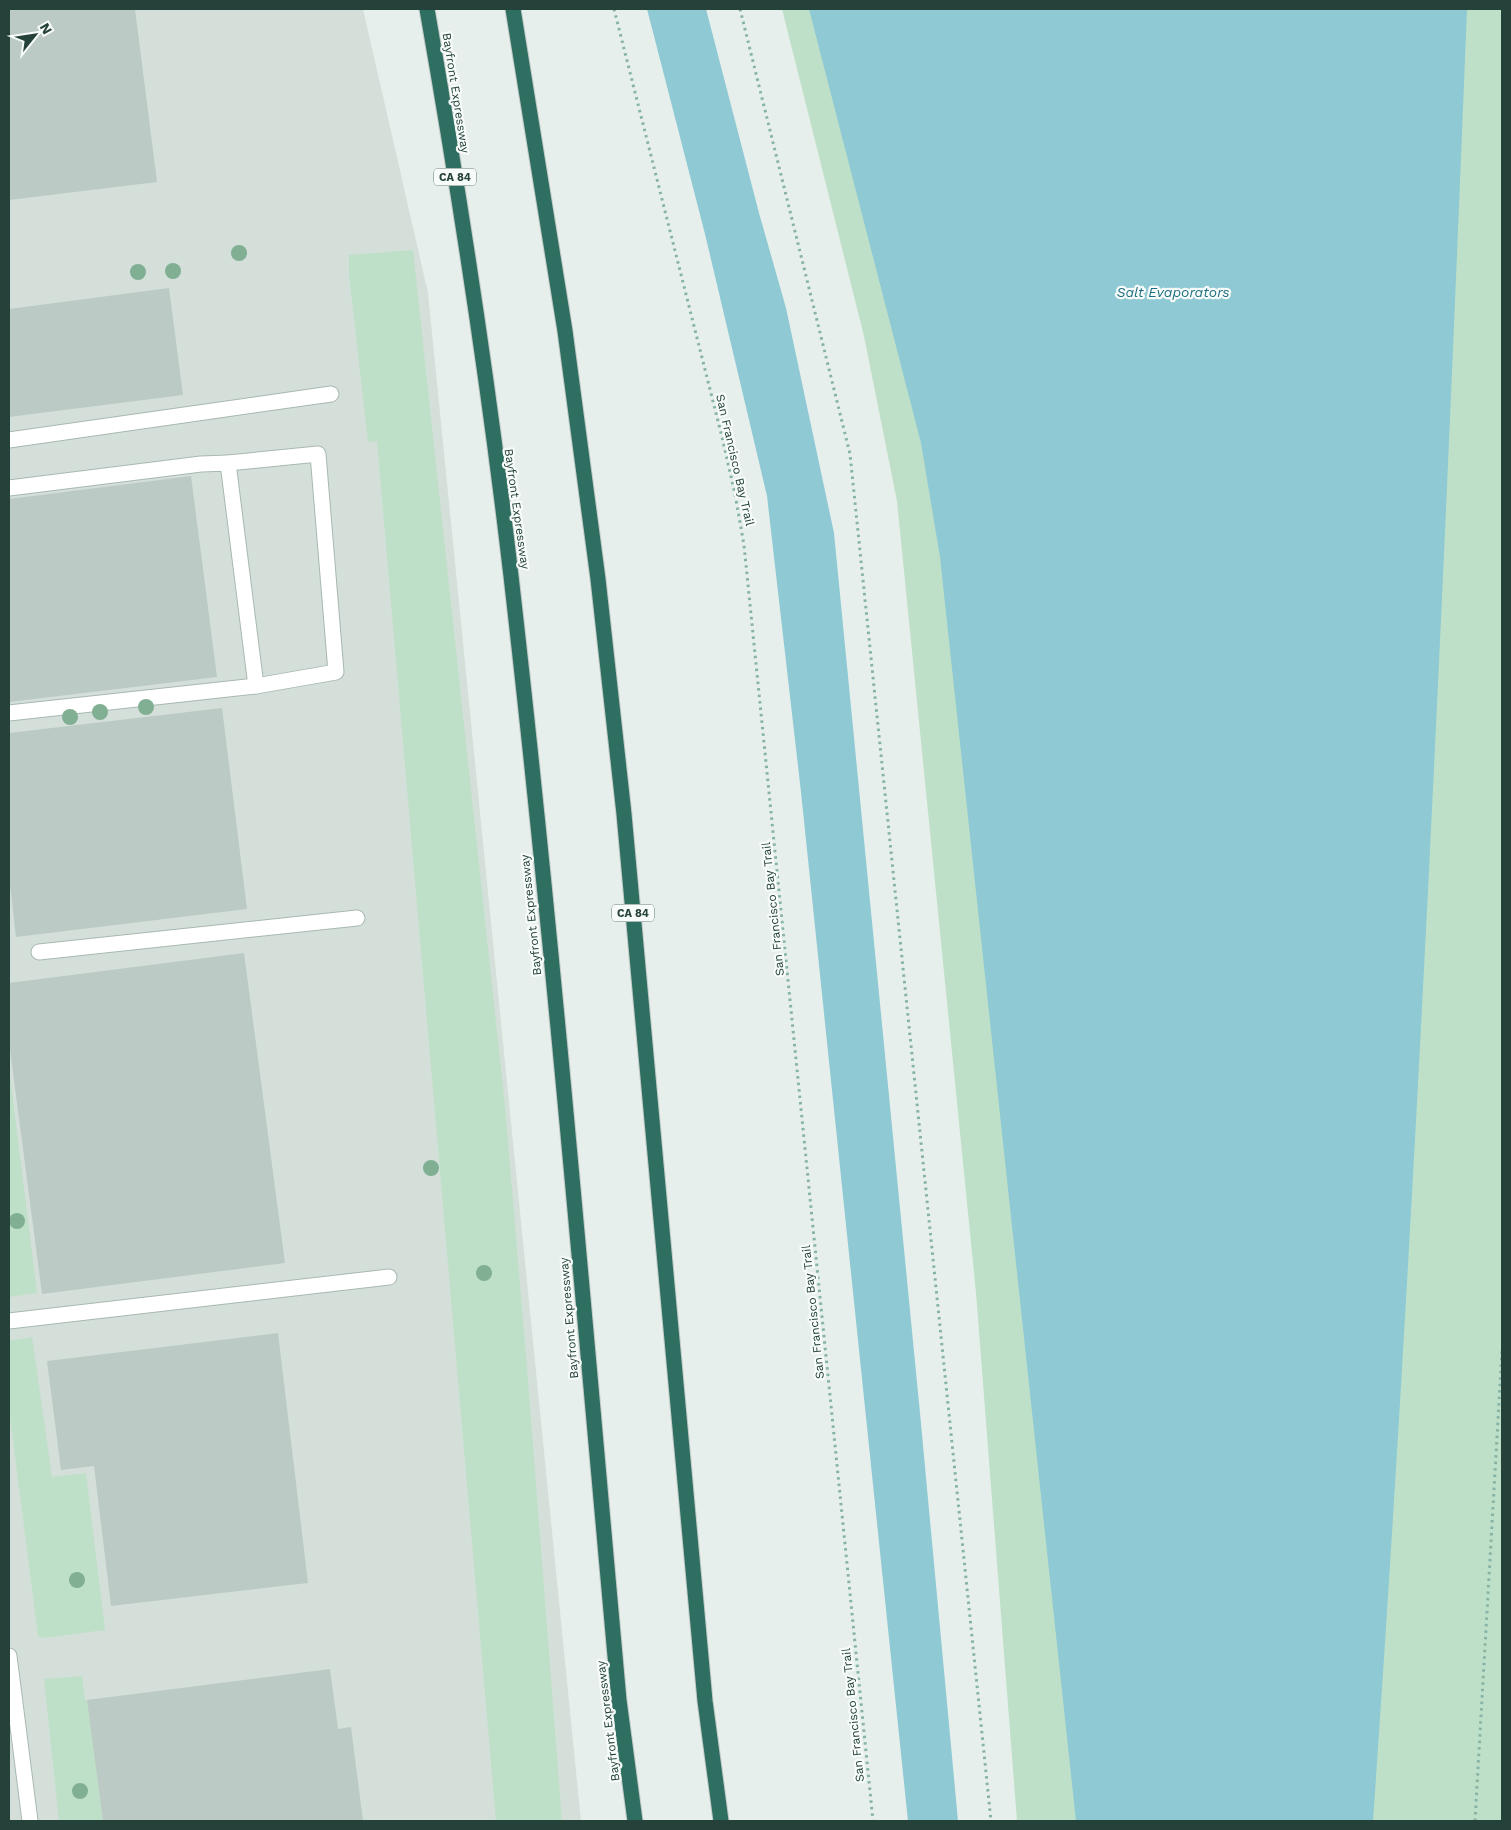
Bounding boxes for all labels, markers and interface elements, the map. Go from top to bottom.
north arrow [10,10,60,60]
text: N [37,20,56,37]
street label: Bayfront Expressway [440,32,473,155]
road number: CA 84 [434,168,476,186]
water label: Salt Evaporators [1116,284,1230,300]
street label: San Francisco Bay Trail [713,393,757,527]
street label: Bayfront Expressway [502,448,533,571]
street label: San Francisco Bay Trail [759,841,787,977]
street label: Bayfront Expressway [518,853,544,976]
road number: CA 84 [612,904,654,921]
street label: San Francisco Bay Trail [799,1244,827,1380]
street label: Bayfront Expressway [557,1256,581,1379]
street label: San Francisco Bay Trail [839,1647,867,1783]
street label: Bayfront Expressway [594,1659,622,1782]

